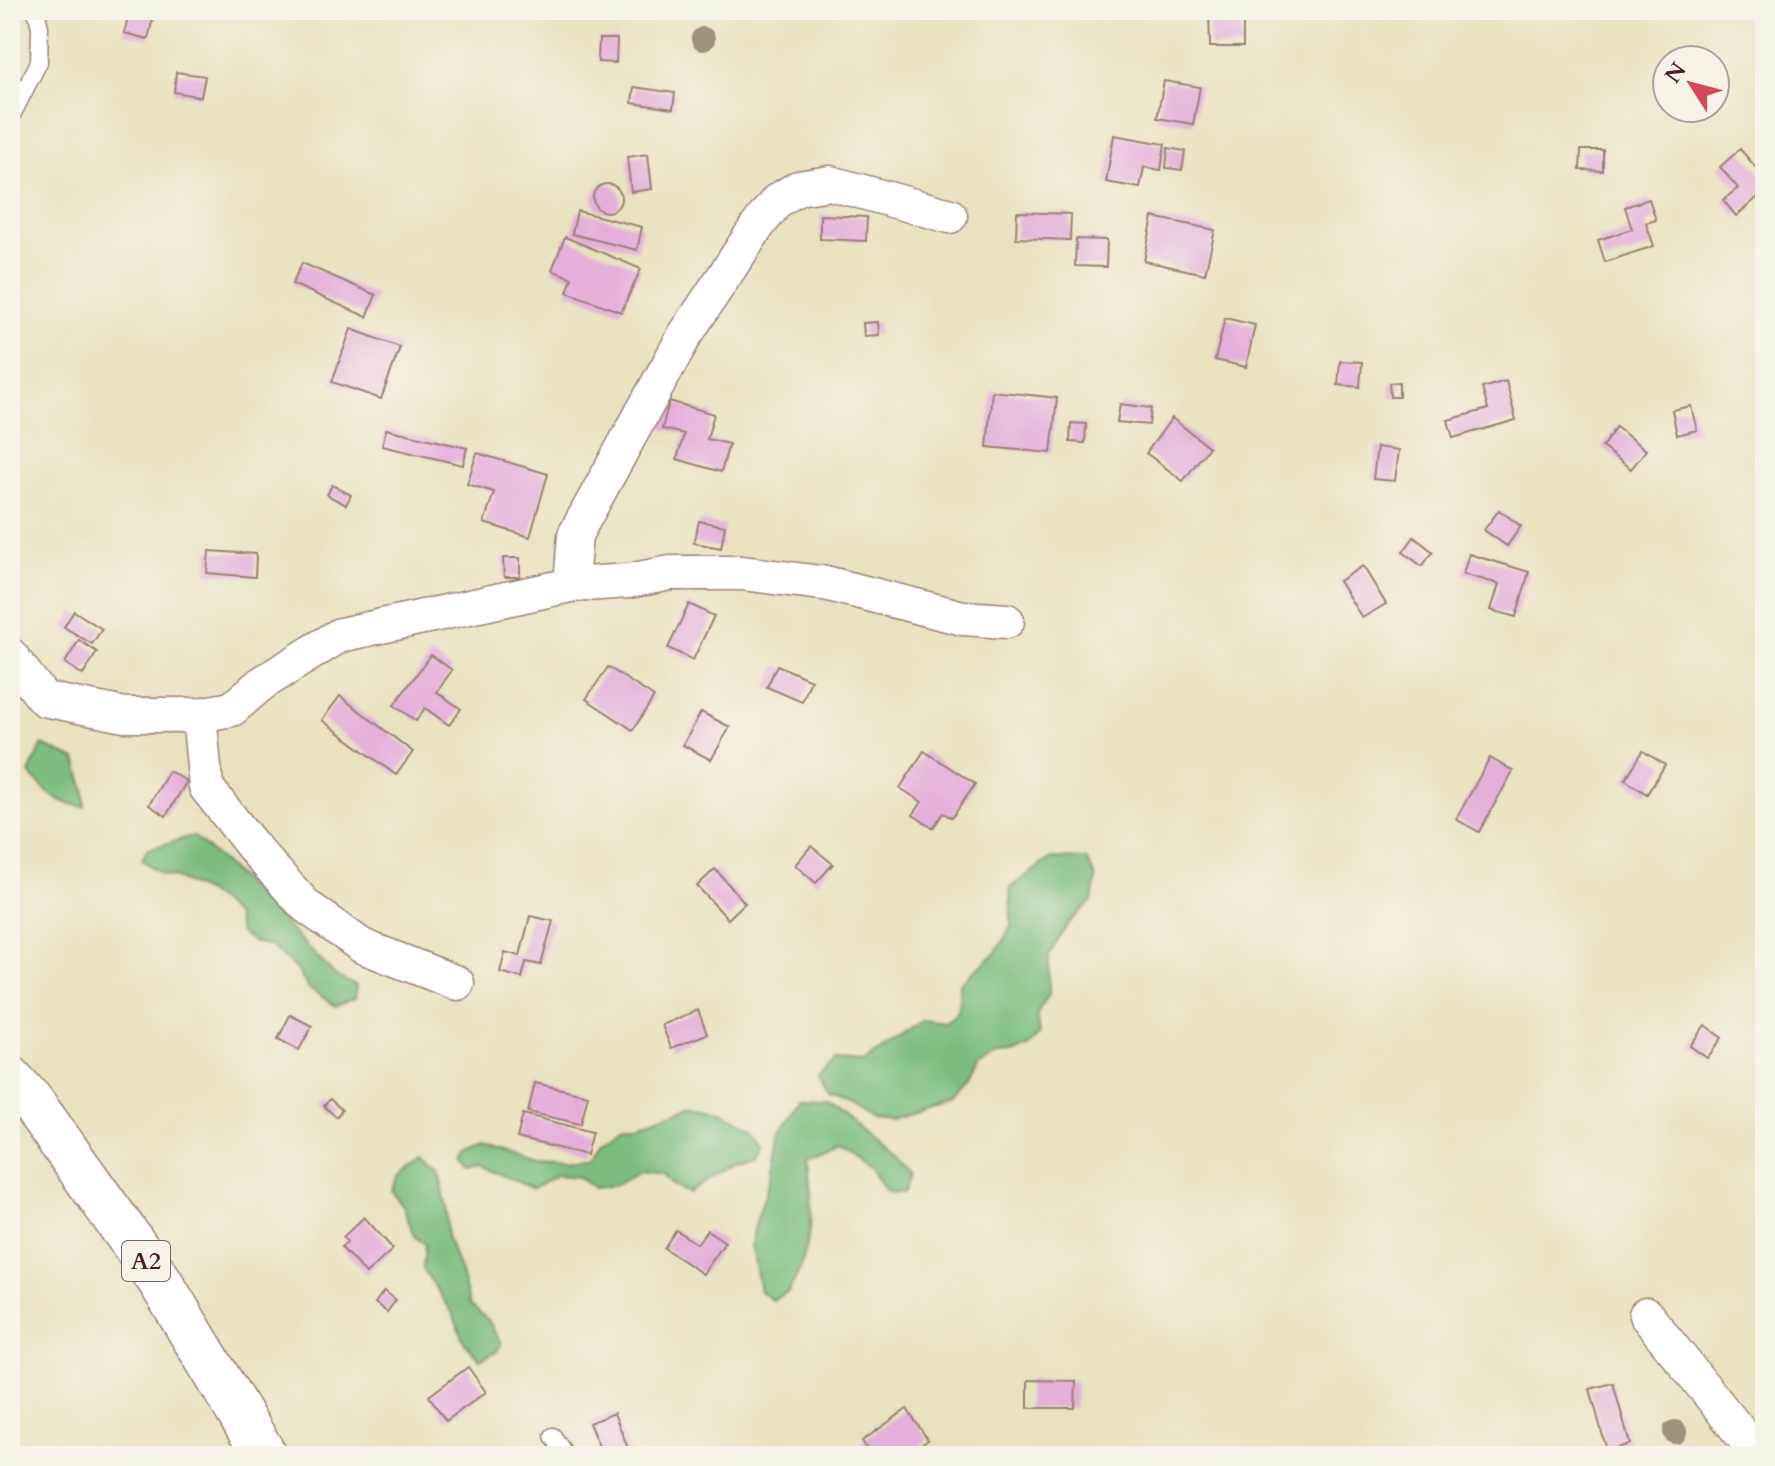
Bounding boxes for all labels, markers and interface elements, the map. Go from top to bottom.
north arrow [1651,44,1731,124]
text: N [1658,56,1693,89]
road number: A2 [122,1241,170,1281]

